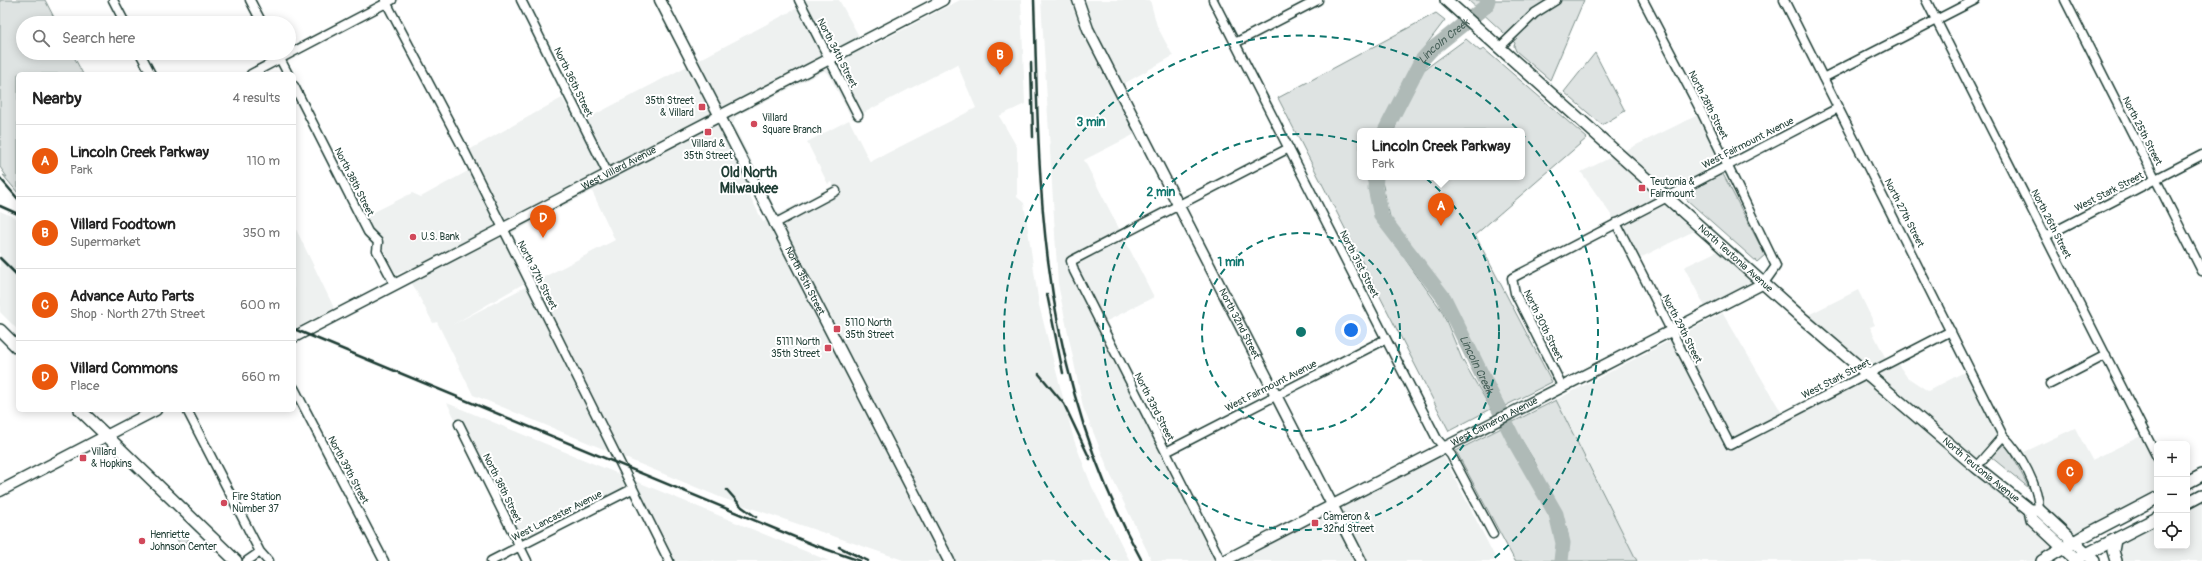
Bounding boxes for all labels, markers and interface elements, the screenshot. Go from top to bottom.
water label: Lincoln Creek [1415,15,1473,66]
search box [16,16,296,60]
street label: North 34th Street [814,16,860,90]
icon: search [30,27,52,49]
text: Search here [62,29,135,48]
pin: B [987,42,1013,75]
street label: North 36th Street [551,45,595,120]
street label: North 28th Street [1686,69,1731,142]
text: Nearby [32,88,81,109]
text: 4 results [233,90,280,106]
place label: 35th Street & Villard [645,95,695,119]
street label: North 25th Street [2119,95,2165,168]
marker: 35th Street & Villard [697,102,707,112]
place label: Villard Square Branch [762,112,822,136]
text: 3 min [1077,115,1106,130]
street label: West Fairmount Avenue [1700,115,1796,171]
marker: Villard Square Branch [749,119,759,129]
marker: Villard & 35th Street [703,127,713,137]
popup [1357,128,1525,180]
text: Lincoln Creek Parkway [1372,137,1510,156]
place label: Villard & 35th Street [683,138,733,162]
text: Lincoln Creek Parkway [70,143,209,162]
street label: West Villard Avenue [579,144,658,193]
street label: North 38th Street [332,146,377,219]
text: A [41,153,49,169]
text: 110 m [247,153,280,169]
text: Park [1372,156,1394,172]
text: Park [70,162,93,178]
district label: Old North Milwaukee [720,164,779,197]
street label: West Stark Street [2073,169,2146,215]
place label: Teutonia & Fairmount [1650,176,1695,200]
street label: North 27th Street [1882,177,1927,250]
marker: Teutonia & Fairmount [1637,183,1647,193]
text: 2 min [1147,185,1176,200]
street label: North 26th Street [2028,187,2074,261]
pin: A [1428,193,1454,226]
pin: D [530,205,556,238]
text: Villard Foodtown [70,215,176,234]
street label: North Teutonia Avenue [1696,222,1775,295]
text: B [41,225,49,241]
text: 350 m [242,225,280,241]
street label: North 31st Street [1337,228,1382,300]
place label: U.S. Bank [421,231,460,243]
marker: U.S. Bank [408,232,418,242]
text: Supermarket [70,234,141,250]
street label: North 37th Street [515,239,560,312]
street label: North 35th Street [782,245,828,318]
text: 1 min [1218,255,1245,270]
street label: North 32nd Street [1216,286,1263,362]
text: Advance Auto Parts [70,287,194,306]
street label: North 30th Street [1521,288,1566,363]
street label: North 29th Street [1660,293,1705,366]
text: C [41,297,49,313]
text: 600 m [240,297,280,313]
text: Shop · North 27th Street [70,306,205,322]
place label: 5110 North 35th Street [845,317,895,341]
your location [1341,320,1361,340]
marker: 5110 North 35th Street [832,324,842,334]
centre of rings [1294,325,1308,339]
water label: Lincoln Creek [1457,333,1497,397]
place label: 5111 North 35th Street [771,336,821,360]
marker: 5111 North 35th Street [823,343,833,353]
street label: West Stark Street [1800,356,1873,402]
street label: West Fairmount Avenue [1223,358,1319,414]
text: Villard Commons [70,359,178,378]
text: D [41,369,49,385]
text: 660 m [242,369,280,385]
street label: North 33rd Street [1132,371,1177,444]
text: Place [70,378,99,394]
street label: West Cameron Avenue [1449,394,1540,449]
street label: North 39th Street [325,434,371,507]
street label: North Teutonia Avenue [1940,435,2022,505]
map controls [2154,441,2190,549]
button: + [2154,441,2190,477]
place label: Villard & Hopkins [91,446,132,470]
street label: North 38th Street [480,452,524,525]
marker: Villard & Hopkins [78,453,88,463]
pin: C [2057,459,2083,492]
button: − [2154,477,2190,513]
street label: West Lancaster Avenue [510,488,604,544]
place label: Fire Station Number 37 [232,491,282,515]
marker: Fire Station Number 37 [219,498,229,508]
place label: Cameron & 32nd Street [1323,511,1375,535]
button: locate [2154,513,2190,549]
marker: Cameron & 32nd Street [1310,518,1320,528]
place label: Henriette Johnson Center [150,529,217,553]
marker: Henriette Johnson Center [137,536,147,546]

